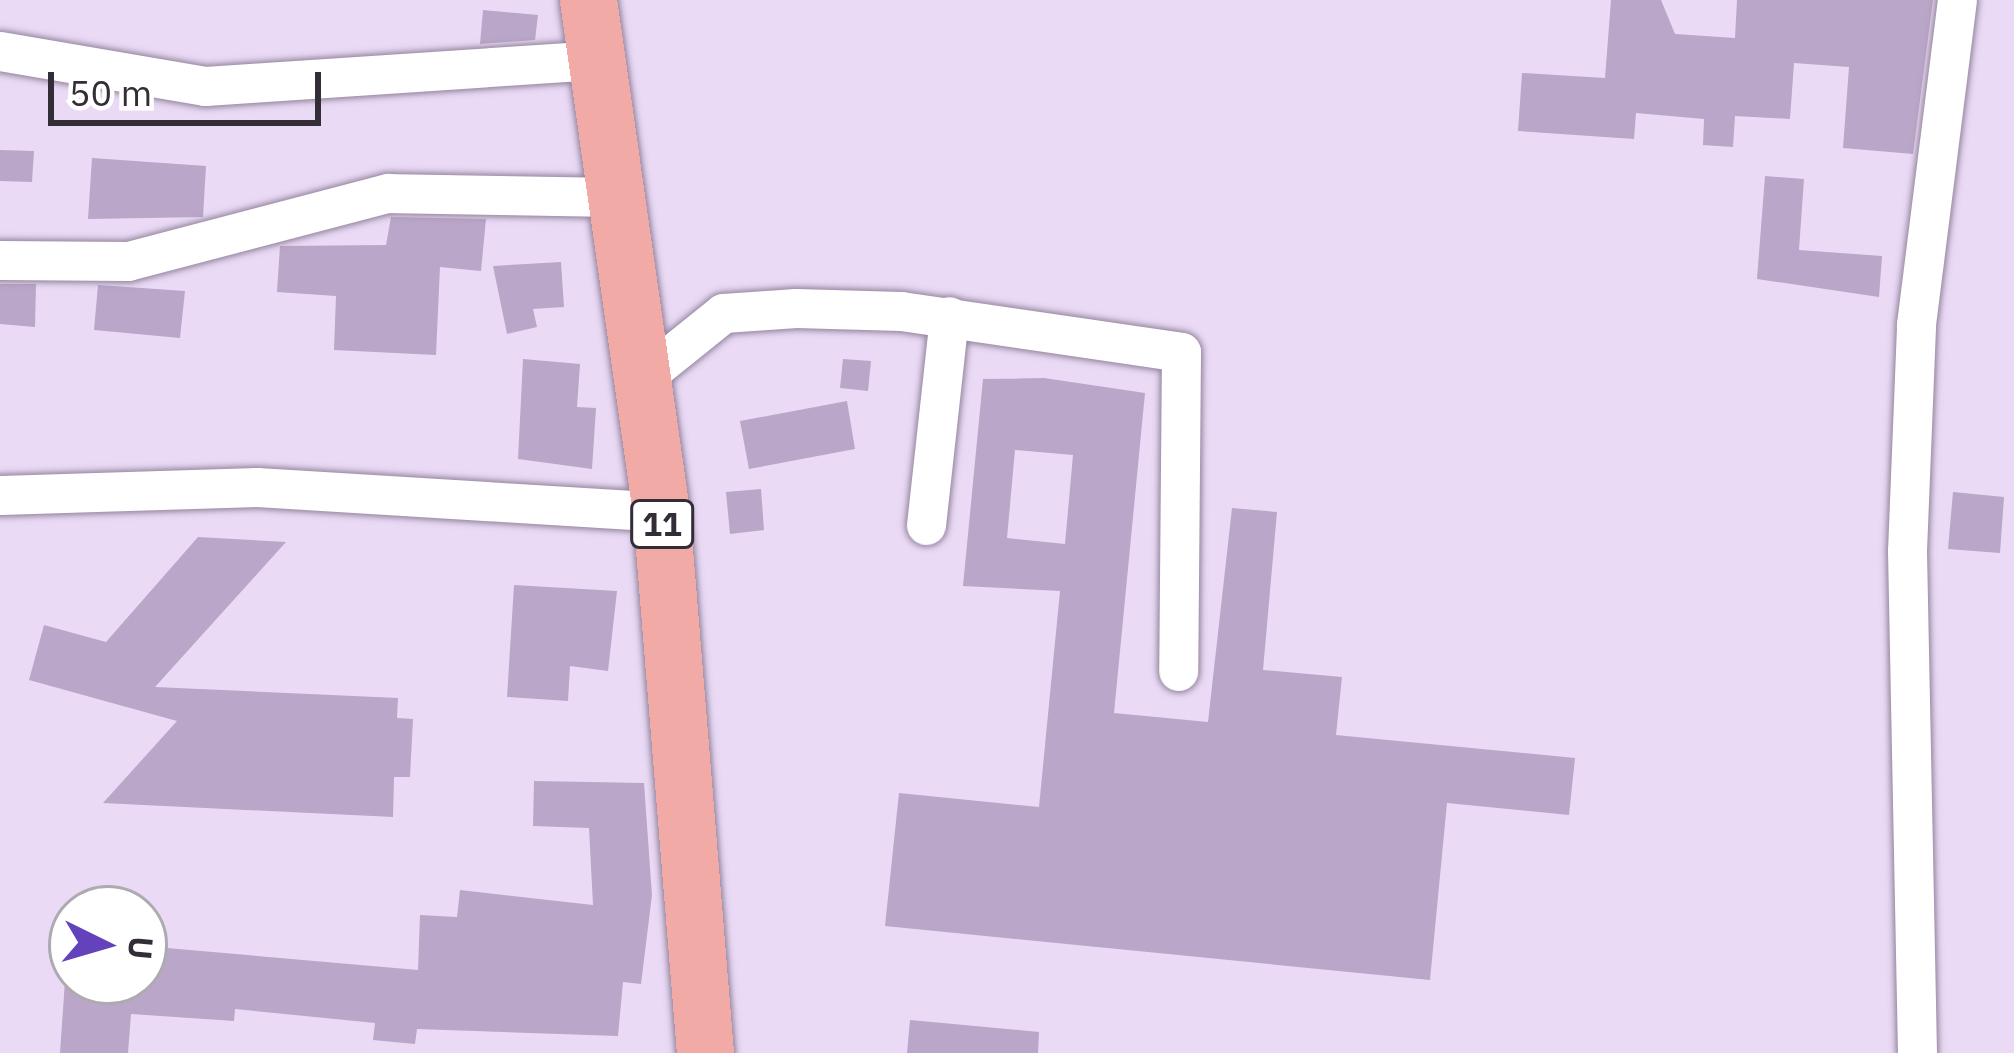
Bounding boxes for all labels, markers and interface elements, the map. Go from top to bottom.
scale bar [54,48,327,122]
text: 50 m [69,69,152,116]
road number: 11 [629,497,695,551]
north arrow [48,885,168,1005]
text: U [119,935,164,961]

